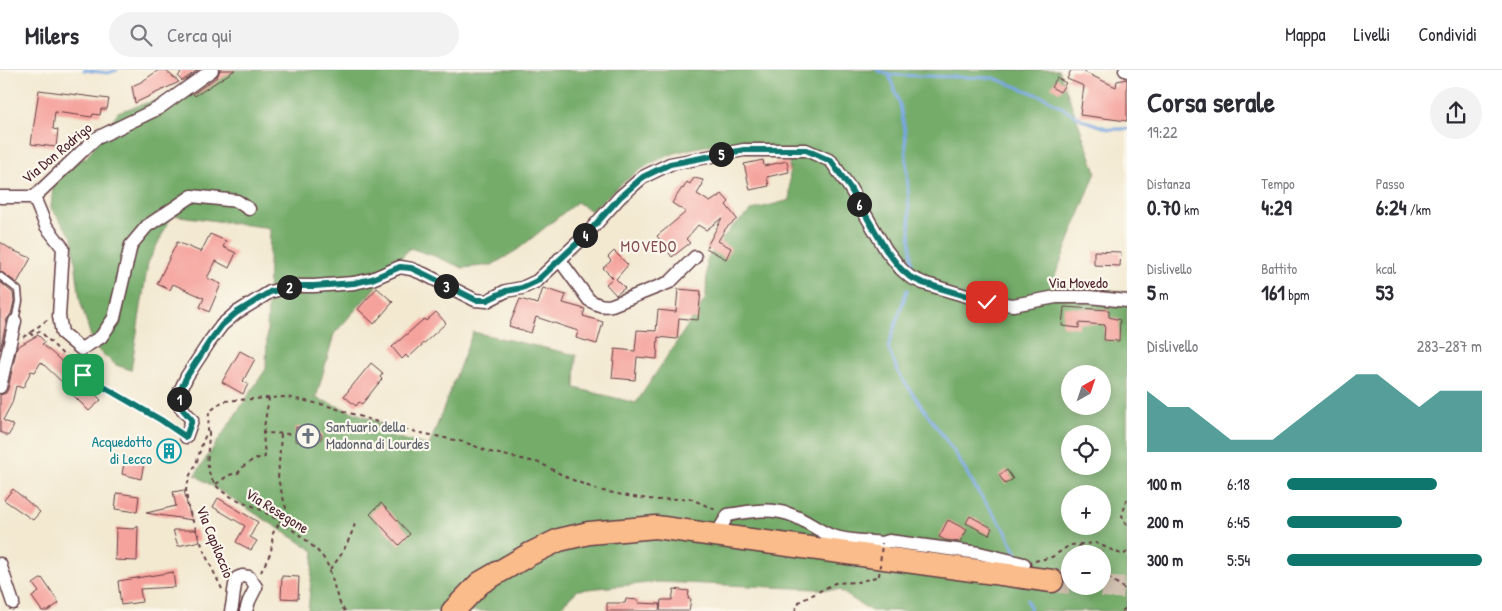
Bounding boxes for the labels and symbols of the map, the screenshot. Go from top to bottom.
street label: Via Don Rodrigo [17,117,96,188]
pin: 5 [708,142,734,166]
pin: 6 [846,192,872,216]
pin: 4 [572,222,598,248]
district label: MOVEDO [621,235,677,257]
street label: Via Movedo [1048,272,1108,293]
pin: 2 [276,274,302,300]
pin: 3 [434,274,458,298]
pin [966,281,1008,323]
pin [62,354,104,396]
north arrow [1061,365,1111,415]
pin: 1 [166,386,192,412]
place label: Santuario della Madonna di Lourdes [326,416,429,454]
church icon: Santuario della Madonna di Lourdes [295,423,321,449]
place label: Acquedotto di Lecco [92,431,152,469]
building icon: Acquedotto di Lecco [156,438,182,464]
street label: Via Resegone [242,483,313,538]
street label: Via Capiloccio [191,503,239,581]

